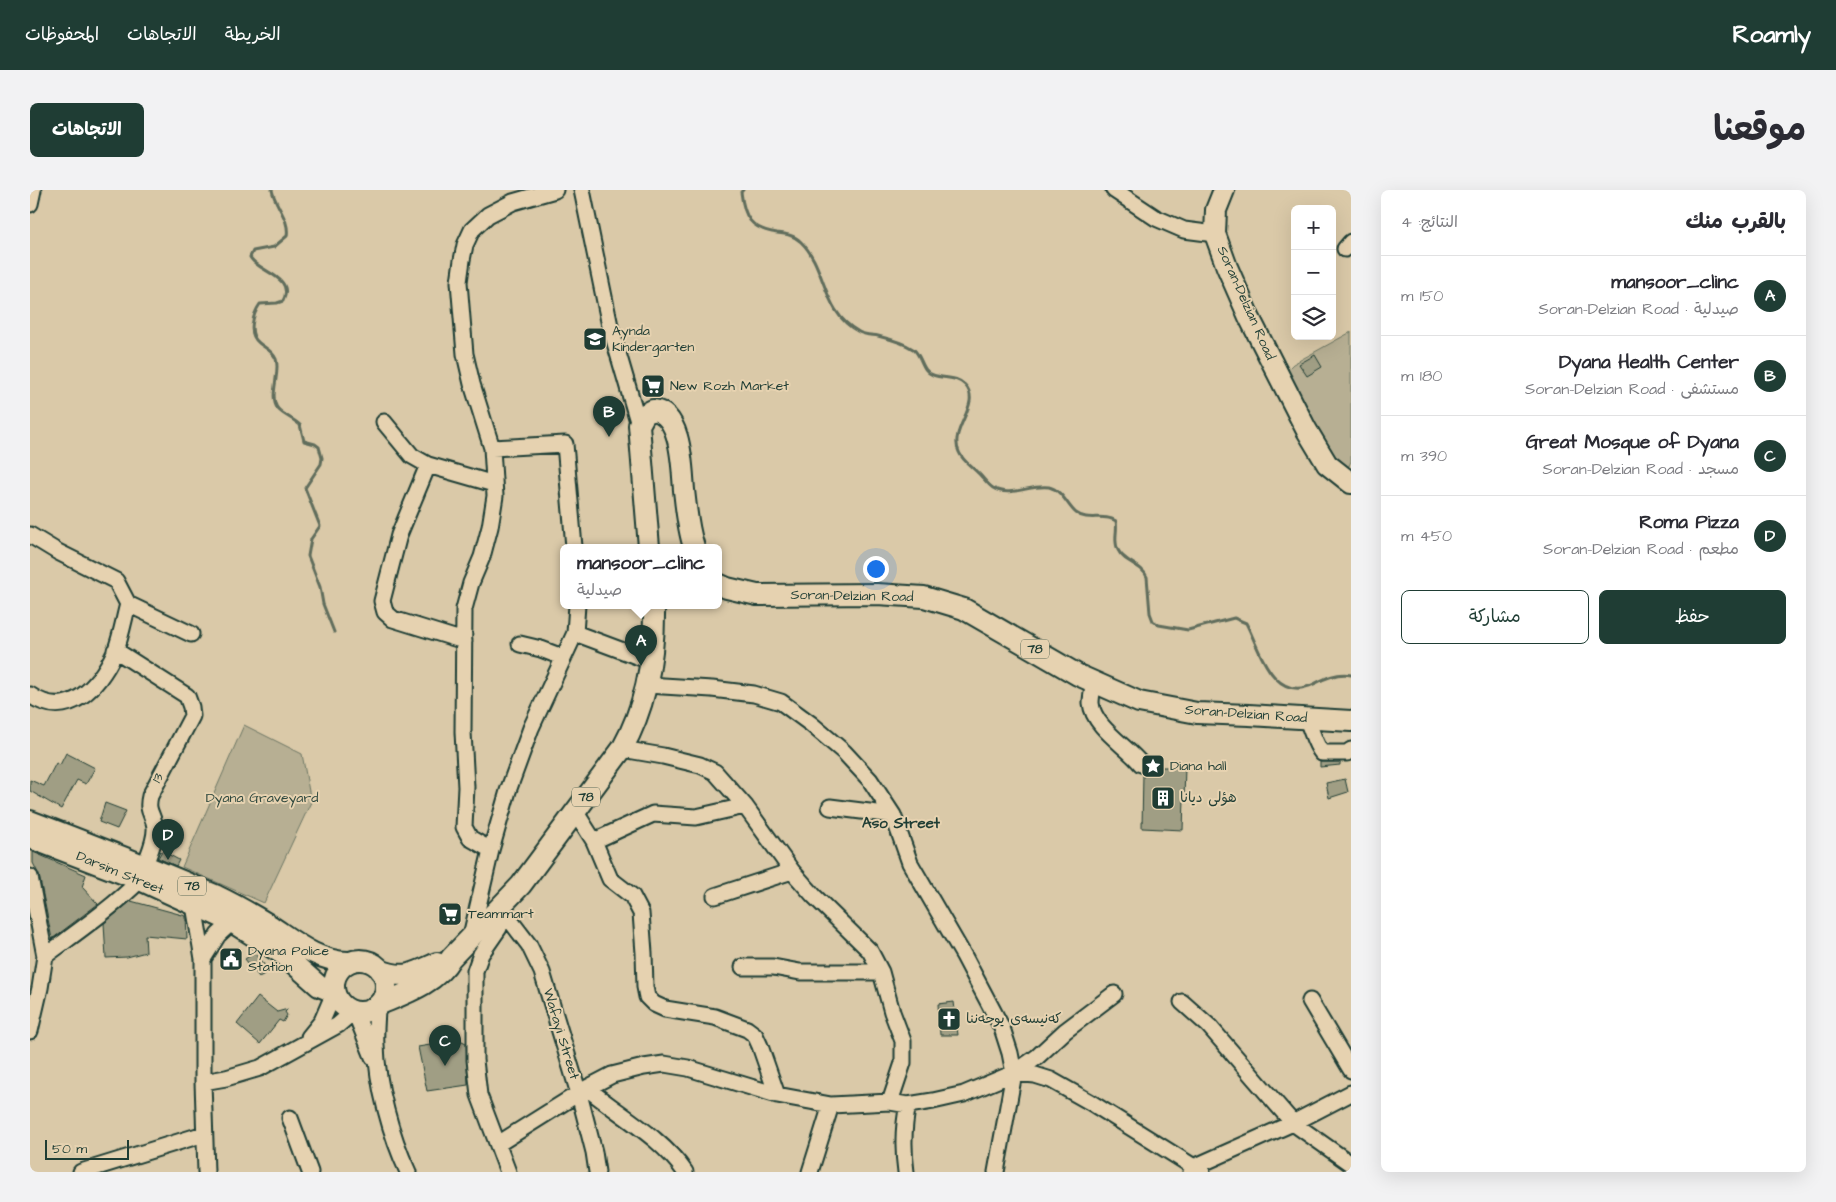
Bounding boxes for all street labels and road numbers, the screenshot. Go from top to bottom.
street label: Soran-Delzian Road [1212,243,1280,363]
street label: Soran-Delzian Road [790,585,914,607]
road number: 78 [1021,639,1049,658]
street label: Soran-Delzian Road [1184,700,1308,728]
street label: 13 [147,769,169,787]
road number: 78 [572,788,600,806]
street label: Darsim Street [73,846,167,900]
road number: 78 [178,876,206,896]
street label: Wafayi Street [538,986,584,1082]

